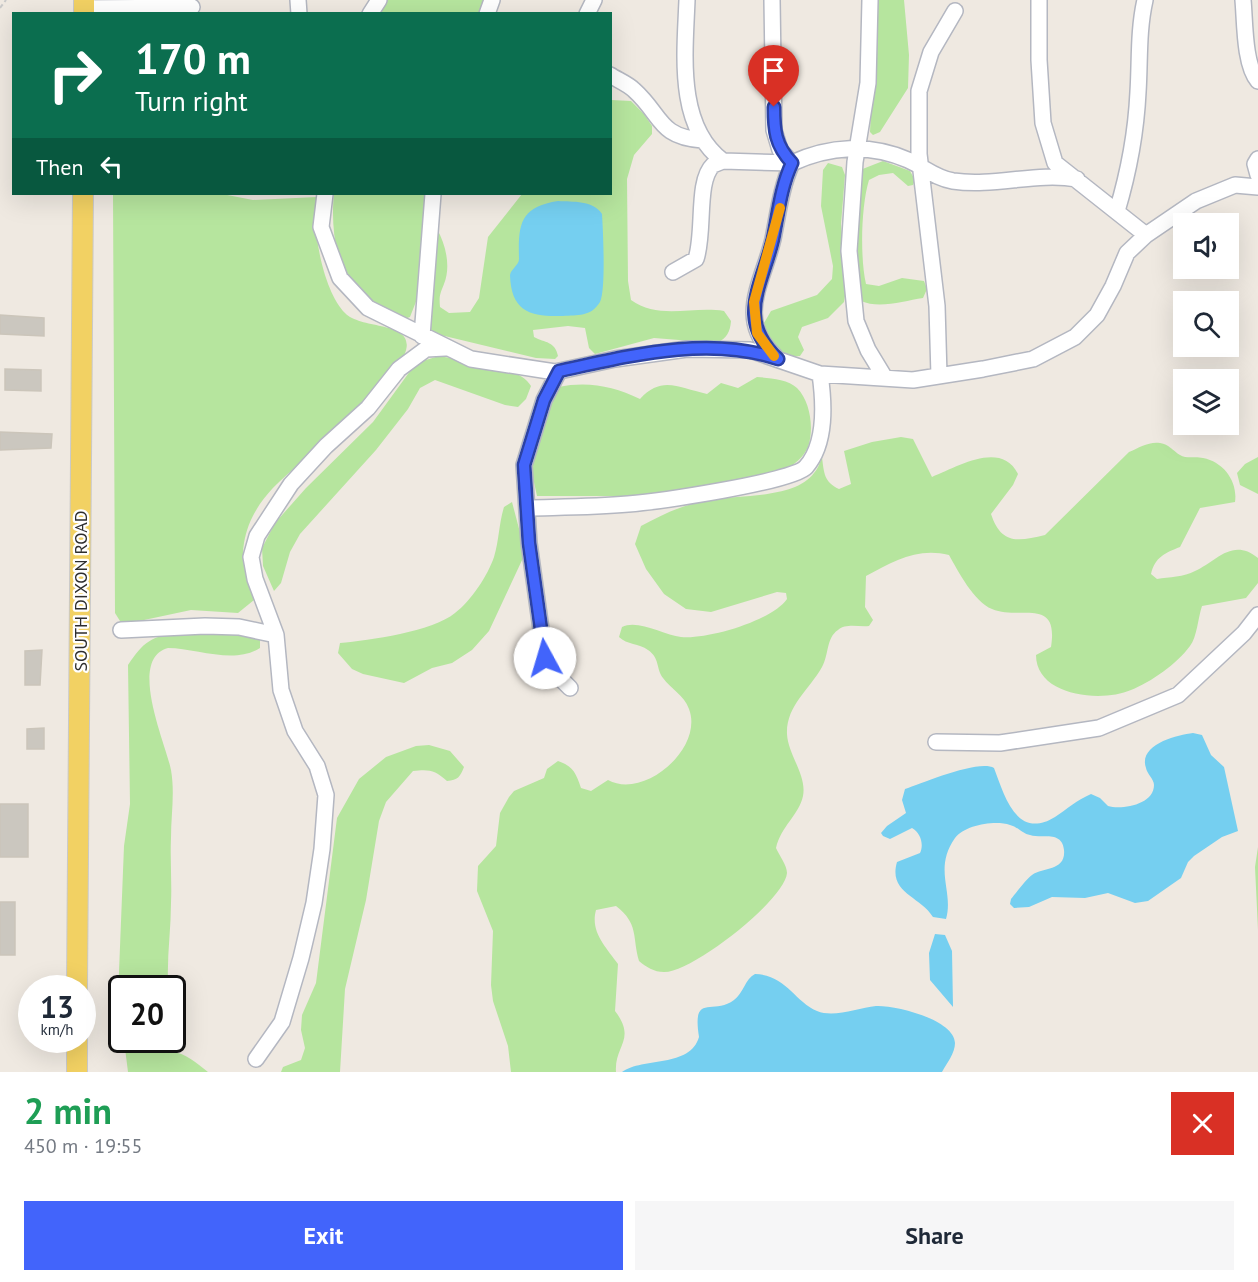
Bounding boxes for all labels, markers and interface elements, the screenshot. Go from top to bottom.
text: 170 m [135,31,251,86]
icon: right [36,36,114,114]
pin [748,45,799,107]
icon: arrive [757,54,790,87]
text: Turn right [135,84,248,118]
icon: left [95,150,128,183]
text: Then [36,153,83,181]
map controls [1173,213,1239,435]
button: sound [1173,213,1239,279]
button: search [1173,291,1239,357]
button: layers [1173,369,1239,435]
street label: SOUTH DIXON ROAD [69,510,92,672]
position arrow [513,626,577,690]
speed limit sign: 20 [108,975,186,1053]
text: 13 [40,987,74,1026]
text: km/h [41,1020,73,1039]
text: 2 min [24,1087,112,1134]
button: close [1171,1092,1234,1155]
text: 450 m · 19:55 [24,1133,142,1159]
button: Exit [24,1201,623,1270]
button: Share [635,1201,1234,1270]

